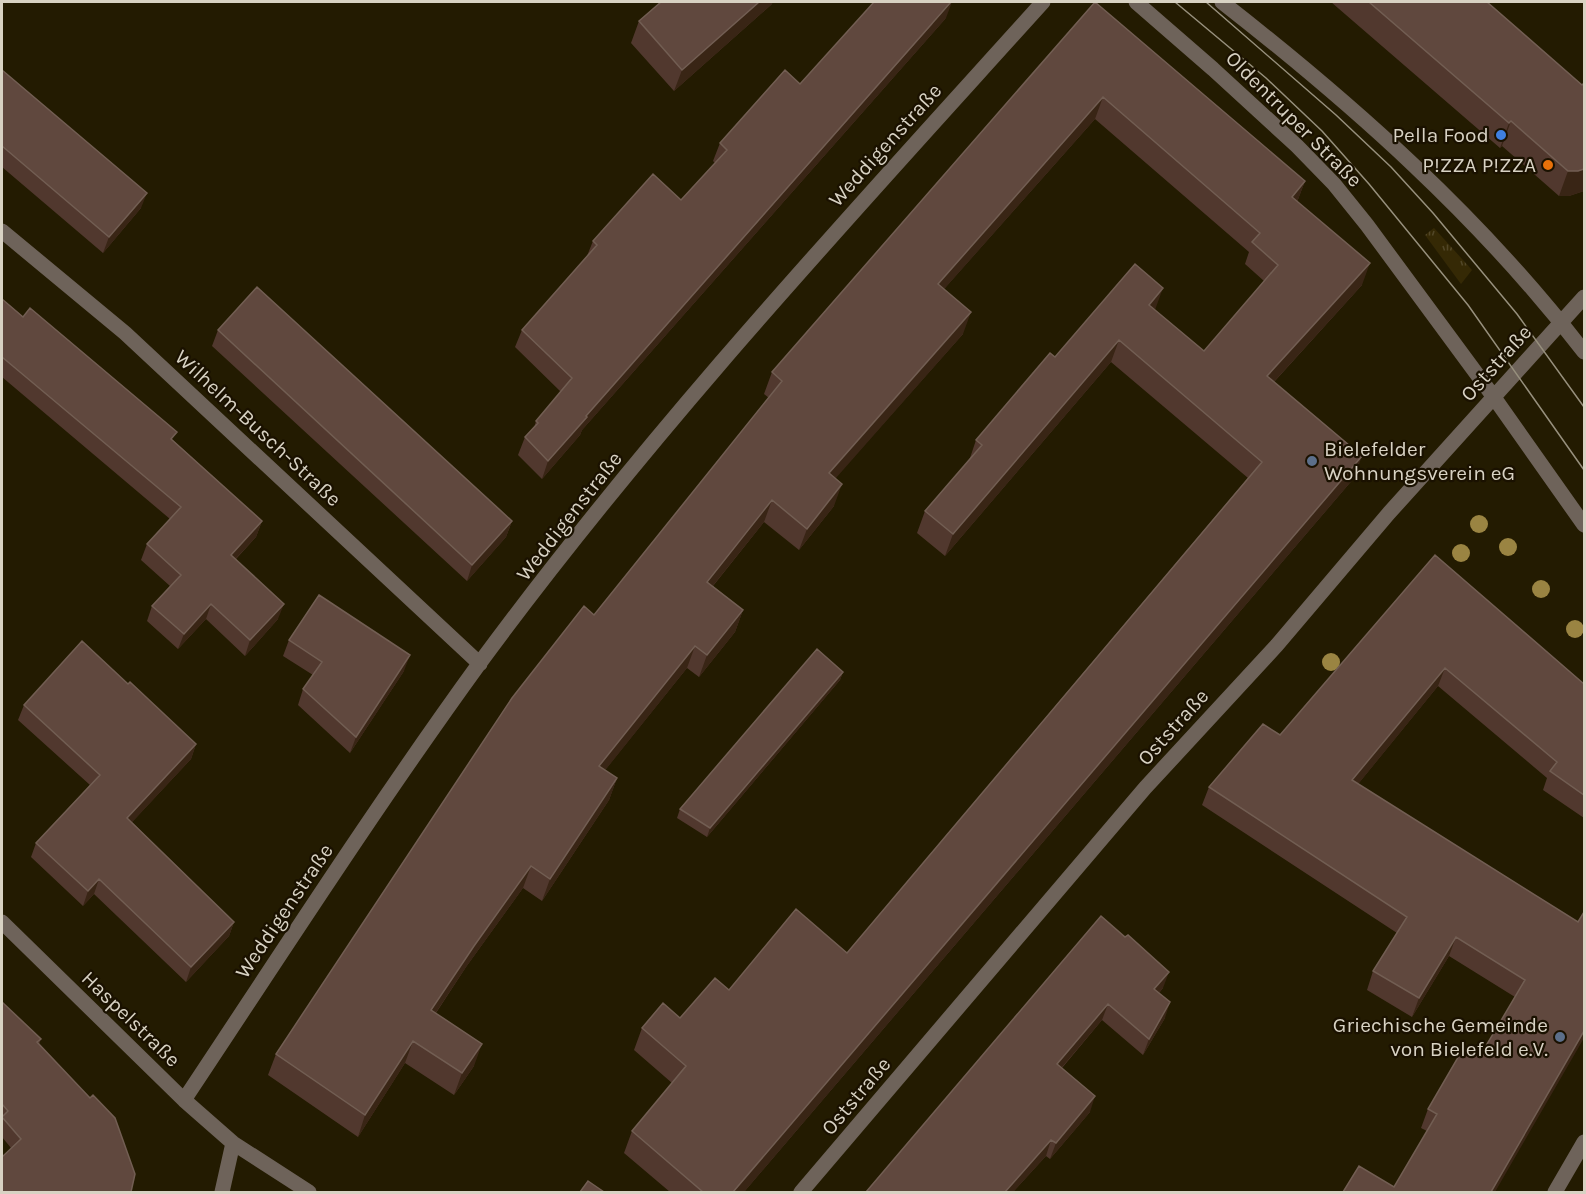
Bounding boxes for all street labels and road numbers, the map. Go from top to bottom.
street label: Oldentruper Straße [1221,46,1367,192]
street label: Weddigenstraße [824,79,946,211]
street label: Oststraße [1456,320,1536,406]
street label: Wilhelm-Busch-Straße [170,345,346,511]
street label: Weddigenstraße [511,447,627,585]
street label: Oststraße [1133,684,1213,770]
street label: Weddigenstraße [230,839,338,983]
street label: Haspelstraße [77,966,185,1072]
street label: Oststraße [817,1052,895,1140]

